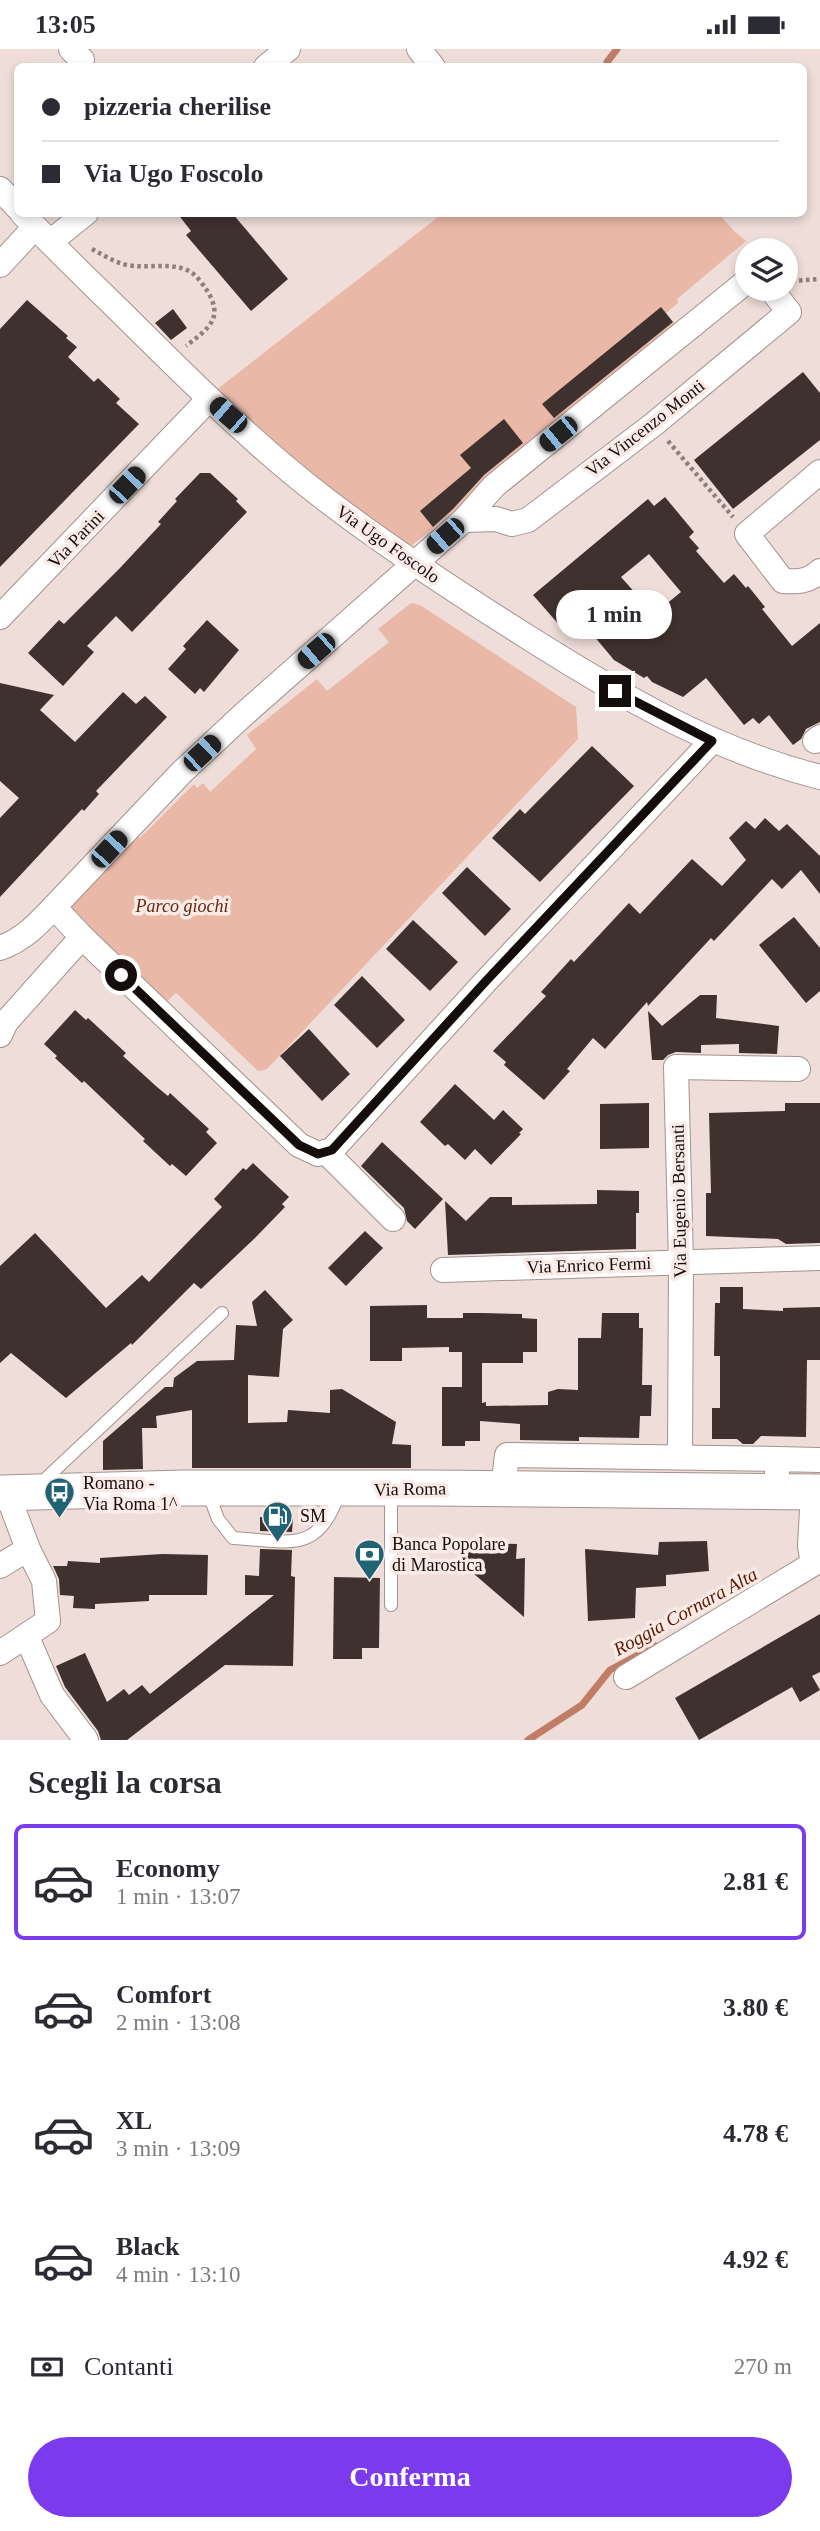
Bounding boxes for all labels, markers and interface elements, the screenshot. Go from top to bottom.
text: 13:05 [35,10,96,39]
text: pizzeria cherilise [84,92,271,121]
text: Via Ugo Foscolo [84,159,264,188]
map controls [735,238,798,301]
button: layers [735,238,798,301]
street label: Via Vincenzo Monti [582,375,708,481]
car [206,393,251,437]
car [536,413,581,455]
car [105,463,150,507]
street label: Via Ugo Foscolo [332,501,444,587]
street label: Via Parini [44,506,108,572]
car [423,514,468,558]
callout: 1 min [557,589,673,639]
text: 1 min [586,602,642,627]
car [294,629,339,673]
route end [599,675,631,707]
car [180,731,225,775]
car [87,826,132,872]
park label: Parco giochi [135,896,228,916]
route start [105,959,137,991]
street label: Via Eugenio Bersanti [668,1124,690,1278]
street label: Via Enrico Fermi [526,1253,652,1277]
place label: Romano - Via Roma 1^ [83,1473,178,1514]
bus stop icon: Romano - Via Roma 1^ [43,1476,77,1520]
street label: Via Roma [374,1478,446,1500]
fuel station icon: SM [260,1499,294,1543]
place label: SM [300,1506,326,1526]
place label: Banca Popolare di Marostica [392,1534,505,1575]
bank icon: Banca Popolare di Marostica [352,1537,386,1581]
water label: Roggia Cornara Alta [609,1563,761,1660]
text: Scegli la corsa [28,1764,222,1800]
icon: car [32,1851,95,1914]
text: Economy [116,1854,220,1883]
text: 2.81 € [723,1867,788,1896]
text: 1 min · 13:07 [116,1884,241,1909]
icon: car [32,1977,95,2040]
text: Comfort [116,1980,211,2009]
text: 3.80 € [723,1993,788,2022]
text: 2 min · 13:08 [116,2010,241,2035]
icon: car [32,2103,95,2166]
text: XL [116,2106,152,2135]
text: 4.78 € [723,2119,788,2148]
text: 3 min · 13:09 [116,2136,241,2161]
icon: car [32,2229,95,2292]
text: Black [116,2232,180,2261]
text: 4.92 € [723,2245,788,2274]
text: 4 min · 13:10 [116,2262,241,2287]
icon: cash [28,2348,66,2386]
text: Contanti [84,2352,174,2381]
text: 270 m [734,2354,792,2379]
button: Conferma [28,2437,792,2517]

